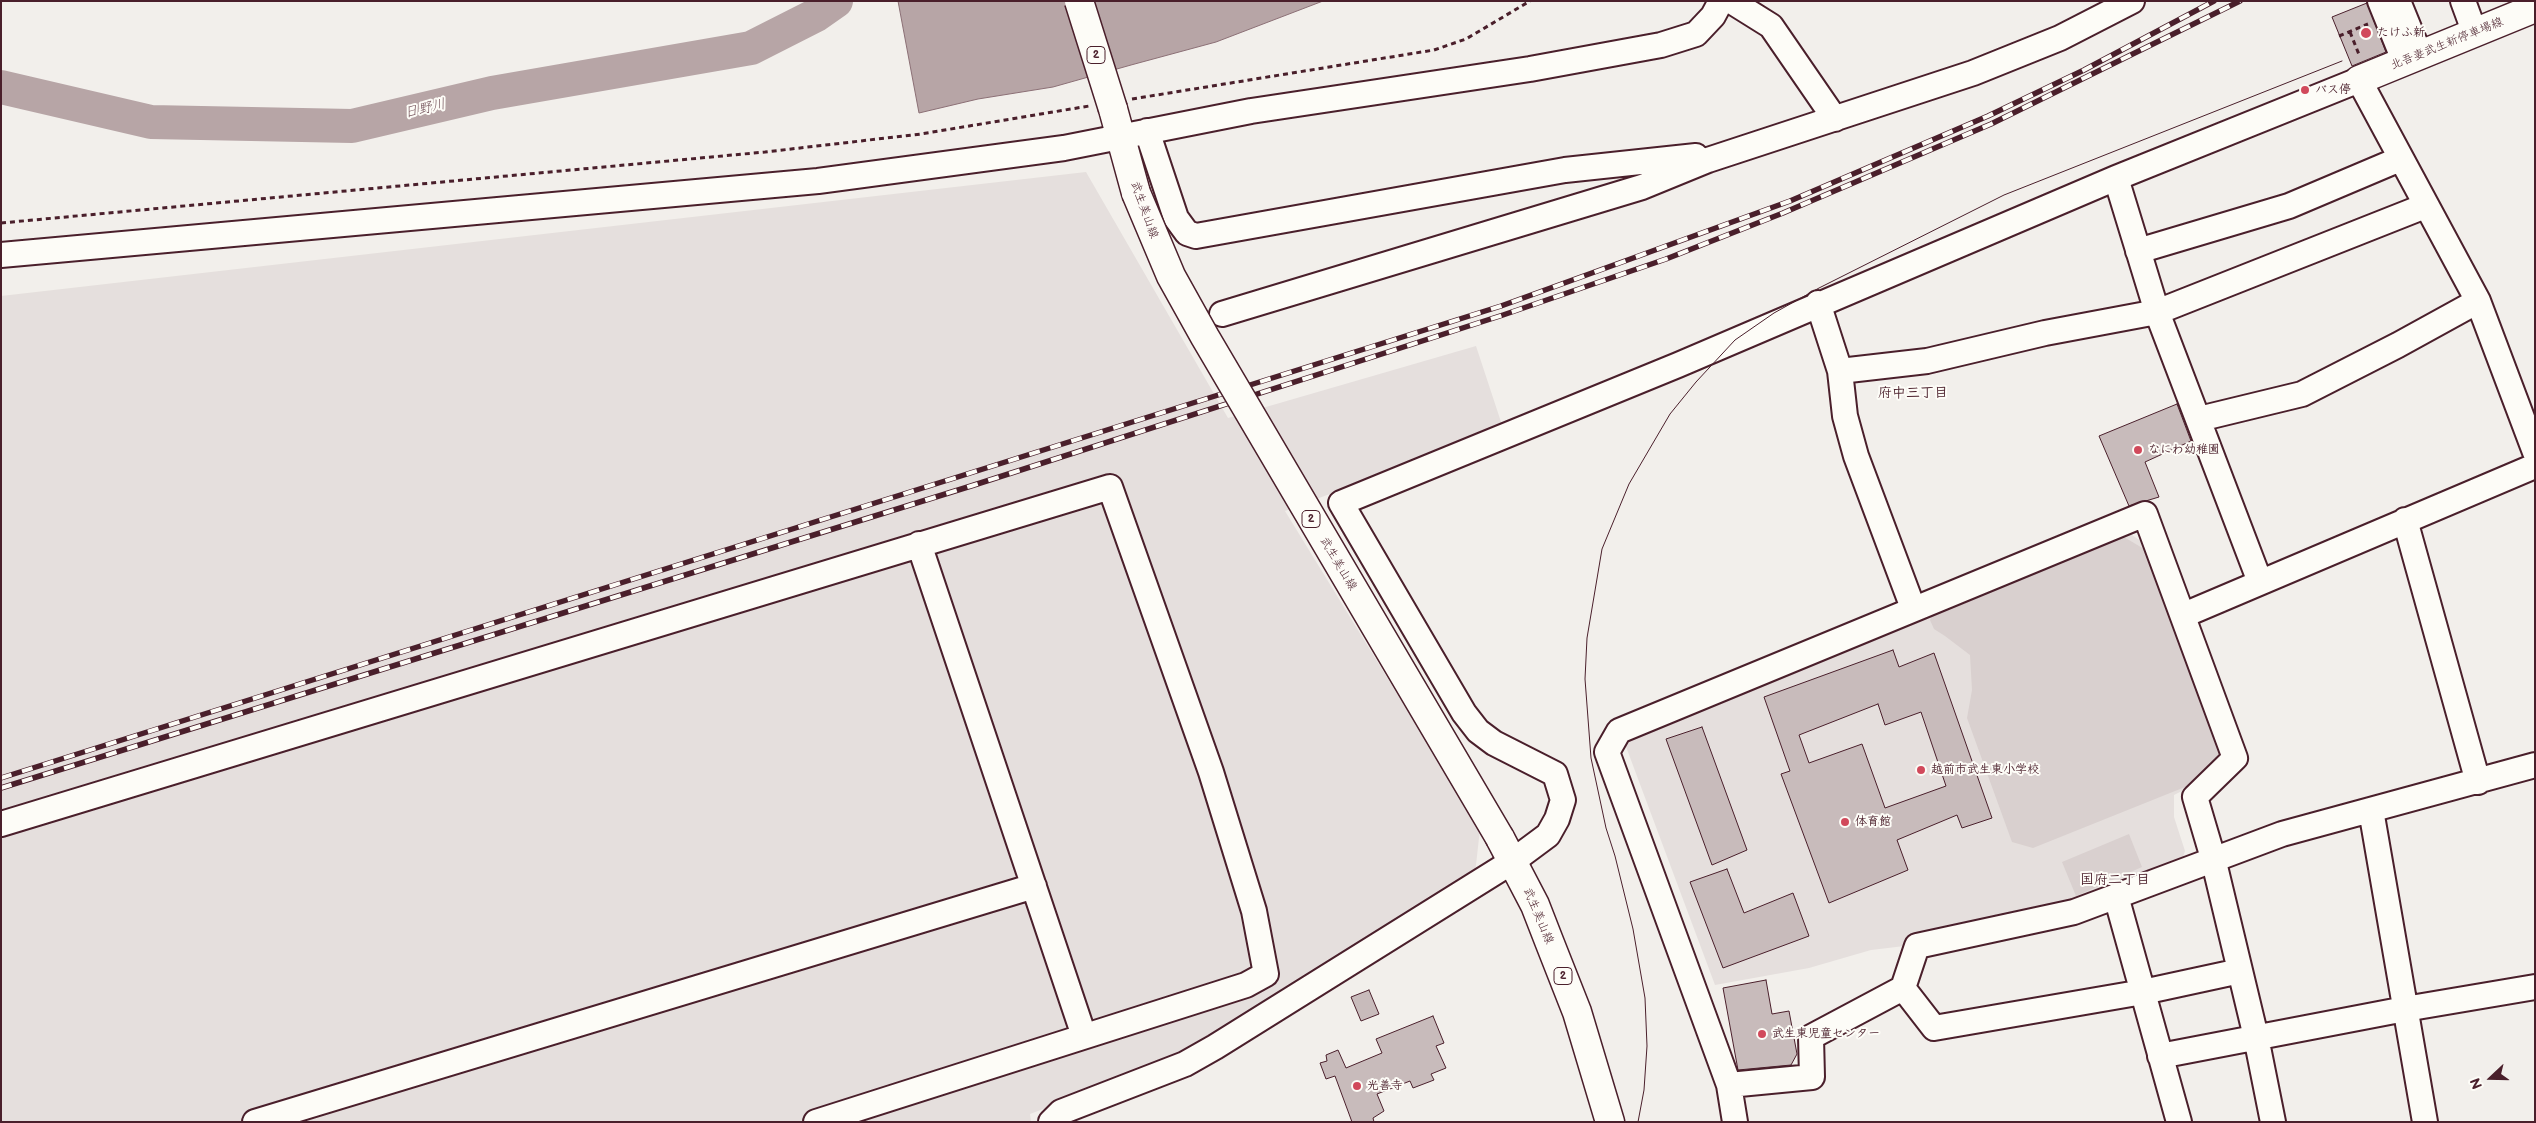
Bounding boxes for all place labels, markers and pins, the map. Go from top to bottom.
marker: たけふ新 [2359,26,2373,40]
place label: たけふ新 [2377,26,2425,40]
place label: バス停 [2315,83,2351,97]
marker: バス停 [2299,84,2311,96]
place label: なにわ幼稚園 [2148,443,2220,457]
marker: なにわ幼稚園 [2132,444,2144,456]
place label: 越前市武生東小学校 [1931,763,2039,777]
marker: 越前市武生東小学校 [1915,764,1927,776]
place label: 体育館 [1855,815,1891,829]
marker: 体育館 [1839,816,1851,828]
place label: 武生東児童センター [1772,1027,1880,1041]
marker: 武生東児童センター [1756,1028,1768,1040]
place label: 光善寺 [1367,1079,1403,1093]
marker: 光善寺 [1351,1080,1363,1092]

